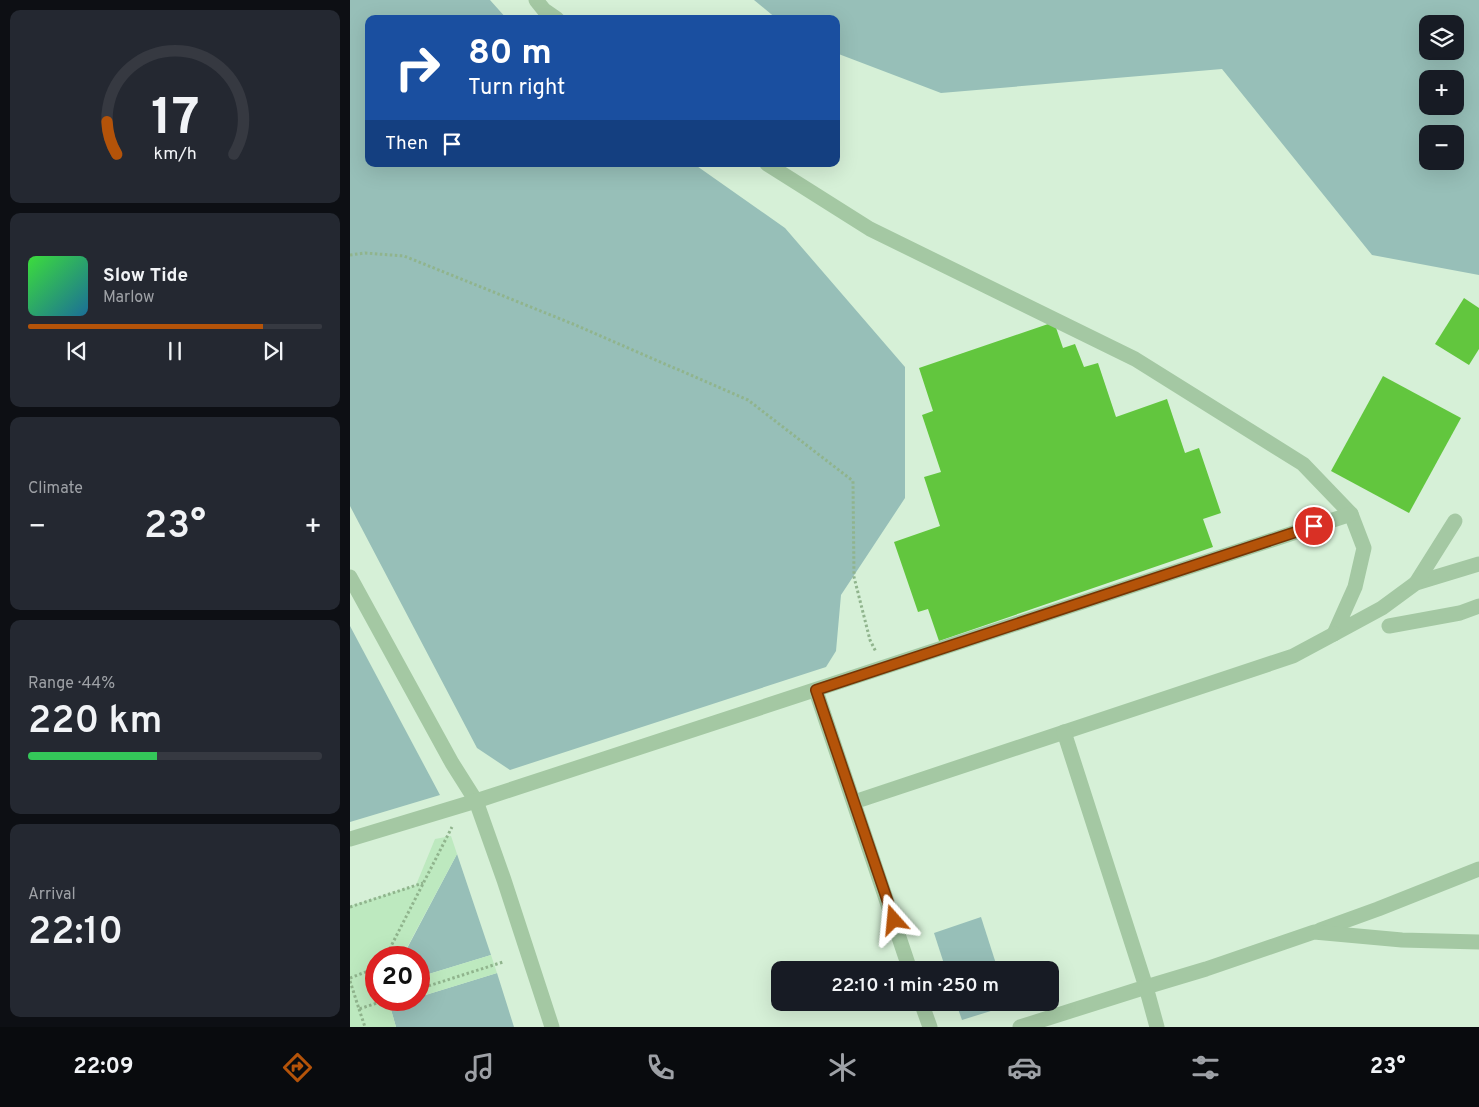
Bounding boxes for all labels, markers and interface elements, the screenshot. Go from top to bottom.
map controls [1419,15,1464,170]
button: layers [1419,15,1464,60]
text: 80 m [468,32,552,76]
icon: right [385,35,450,100]
button: + [1419,70,1464,115]
text: Turn right [468,75,565,102]
text: 17 [151,87,199,153]
button: − [1419,125,1464,170]
icon: arrive [438,130,466,158]
text: Then [385,132,428,156]
text: km/h [153,143,197,166]
text: Slow Tide [103,264,188,288]
text: Marlow [103,288,155,308]
icon: previous [63,337,91,365]
icon: pause [161,337,189,365]
icon: next [259,337,287,365]
text: Climate [28,479,83,499]
text: 23° [144,503,206,552]
pin [1293,505,1335,547]
text: − [28,510,46,546]
text: + [304,510,322,546]
icon: arrive [1300,512,1328,540]
text: Range · 44% [28,674,115,694]
text: 220 km [28,698,163,747]
text: Arrival [28,885,76,905]
position arrow [867,893,919,945]
text: 22:10 [28,909,123,958]
speed limit sign: 20 [365,946,430,1011]
text: 22:10 · 1 min · 250 m [831,974,999,998]
icon: directions [280,1050,315,1085]
icon: music [462,1050,497,1085]
icon: phone [643,1050,678,1085]
icon: climate [825,1050,860,1085]
icon: car [1007,1050,1042,1085]
icon: filters [1188,1050,1223,1085]
text: 22:09 [73,1054,134,1081]
text: 23° [1370,1054,1406,1081]

